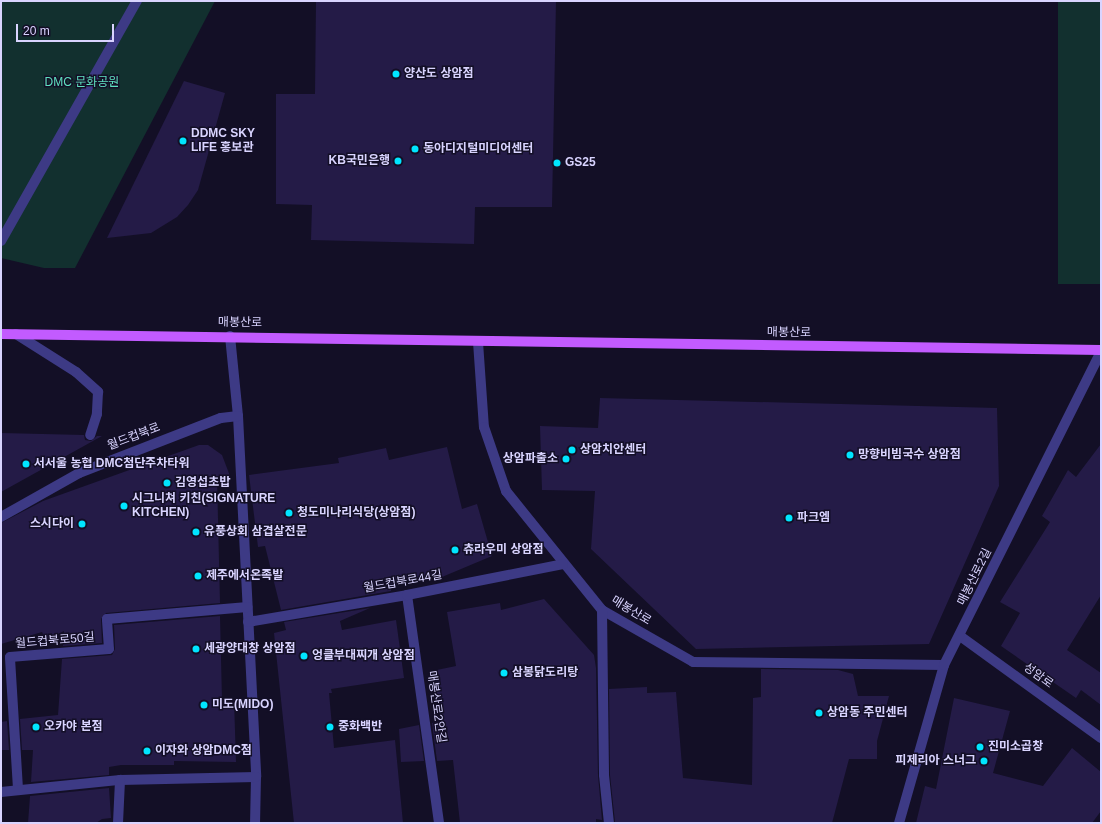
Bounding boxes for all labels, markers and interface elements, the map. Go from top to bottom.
scale bar [18,16,116,42]
text: 20 m [23,24,50,38]
place label: 양산도 상암점 [404,67,474,81]
marker: 양산도 상암점 [391,69,401,79]
park label: DMC 문화공원 [45,76,119,90]
place label: DDMC SKY LIFE 홍보관 [191,127,255,155]
marker: DDMC SKY LIFE 홍보관 [178,136,188,146]
place label: 동아디지털미디어센터 [423,142,533,156]
marker: 동아디지털미디어센터 [410,144,420,154]
place label: KB국민은행 [329,154,390,168]
marker: KB국민은행 [393,156,403,166]
place label: GS25 [565,156,596,170]
marker: GS25 [552,158,562,168]
street label: 매봉산로 [218,315,262,331]
street label: 매봉산로 [767,325,811,341]
street label: 월드컵북로 [106,420,162,454]
place label: 상암치안센터 [580,443,646,457]
marker: 상암치안센터 [567,445,577,455]
place label: 망향비빔국수 상암점 [858,448,961,462]
marker: 망향비빔국수 상암점 [845,450,855,460]
place label: 상암파출소 [503,452,558,466]
marker: 상암파출소 [561,454,571,464]
place label: 서서울 농협 DMC첨단주차타워 [34,457,189,471]
marker: 서서울 농협 DMC첨단주차타워 [21,459,31,469]
place label: 김영섭초밥 [175,476,230,490]
marker: 김영섭초밥 [162,478,172,488]
place label: 시그니쳐 키친(SIGNATURE KITCHEN) [132,492,275,520]
marker: 시그니쳐 키친(SIGNATURE KITCHEN) [119,501,129,511]
place label: 청도미나리식당(상암점) [297,506,415,520]
marker: 청도미나리식당(상암점) [284,508,294,518]
place label: 파크엠 [797,511,830,525]
marker: 파크엠 [784,513,794,523]
place label: 스시다이 [30,517,74,531]
marker: 스시다이 [77,519,87,529]
place label: 유풍상회 삼겹살전문 [204,525,307,539]
marker: 유풍상회 삼겹살전문 [191,527,201,537]
place label: 츄라우미 상암점 [463,543,544,557]
marker: 츄라우미 상암점 [450,545,460,555]
street label: 매봉산로2길 [955,546,995,608]
street label: 월드컵북로44길 [363,568,443,596]
place label: 제주에서온족발 [206,569,283,583]
marker: 제주에서온족발 [193,571,203,581]
street label: 매봉산로 [608,593,654,629]
street label: 월드컵북로50길 [15,630,95,652]
place label: 세광양대창 상암점 [204,642,296,656]
marker: 세광양대창 상암점 [191,644,201,654]
place label: 엉클부대찌개 상암점 [312,649,415,663]
marker: 엉클부대찌개 상암점 [299,651,309,661]
street label: 성암로 [1020,660,1056,692]
place label: 삼봉닭도리탕 [512,666,578,680]
marker: 삼봉닭도리탕 [499,668,509,678]
street label: 매봉산로2안길 [424,670,448,744]
place label: 미도(MIDO) [212,698,273,712]
marker: 미도(MIDO) [199,700,209,710]
place label: 상암동 주민센터 [827,706,908,720]
marker: 상암동 주민센터 [814,708,824,718]
place label: 오카야 본점 [44,720,103,734]
place label: 중화백반 [338,720,382,734]
marker: 오카야 본점 [31,722,41,732]
marker: 중화백반 [325,722,335,732]
place label: 진미소곱창 [988,740,1043,754]
marker: 진미소곱창 [975,742,985,752]
place label: 이자와 상암DMC점 [155,744,252,758]
marker: 이자와 상암DMC점 [142,746,152,756]
place label: 피제리아 스너그 [895,754,976,768]
marker: 피제리아 스너그 [979,756,989,766]

